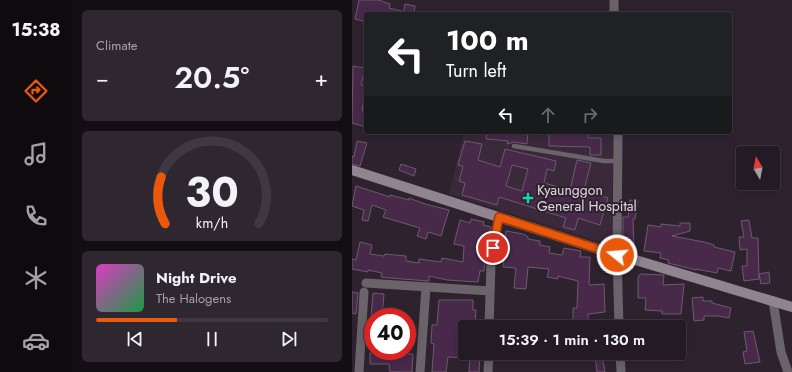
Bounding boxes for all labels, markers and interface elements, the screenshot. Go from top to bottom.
text: 15:38 [11,17,61,43]
text: 100 m [446,20,529,61]
icon: left [380,28,432,80]
text: Climate [96,36,137,55]
text: 20.5° [174,56,249,99]
text: Turn left [446,58,506,84]
text: − [96,62,109,94]
text: + [314,62,328,94]
icon: directions [22,77,50,105]
icon: left [495,104,517,126]
icon: ahead [537,104,559,126]
icon: right [579,104,601,126]
icon: music [22,140,50,168]
north arrow [736,146,780,190]
map controls [736,146,780,190]
text: 30 [185,162,239,223]
place label: Kyaunggon General Hospital [537,180,637,216]
marker: Kyaunggon General Hospital [522,192,534,204]
icon: phone [22,202,50,230]
text: km/h [196,213,228,233]
pin [476,231,510,265]
position arrow [596,234,638,276]
icon: arrive [482,237,504,259]
icon: climate [22,264,50,292]
text: Night Drive [156,267,237,289]
text: The Halogens [156,289,231,308]
speed limit sign: 40 [364,308,416,360]
icon: car [22,327,50,355]
icon: previous [124,328,146,350]
icon: pause [201,328,223,350]
icon: next [278,328,300,350]
text: 15:39 · 1 min · 130 m [499,329,645,351]

